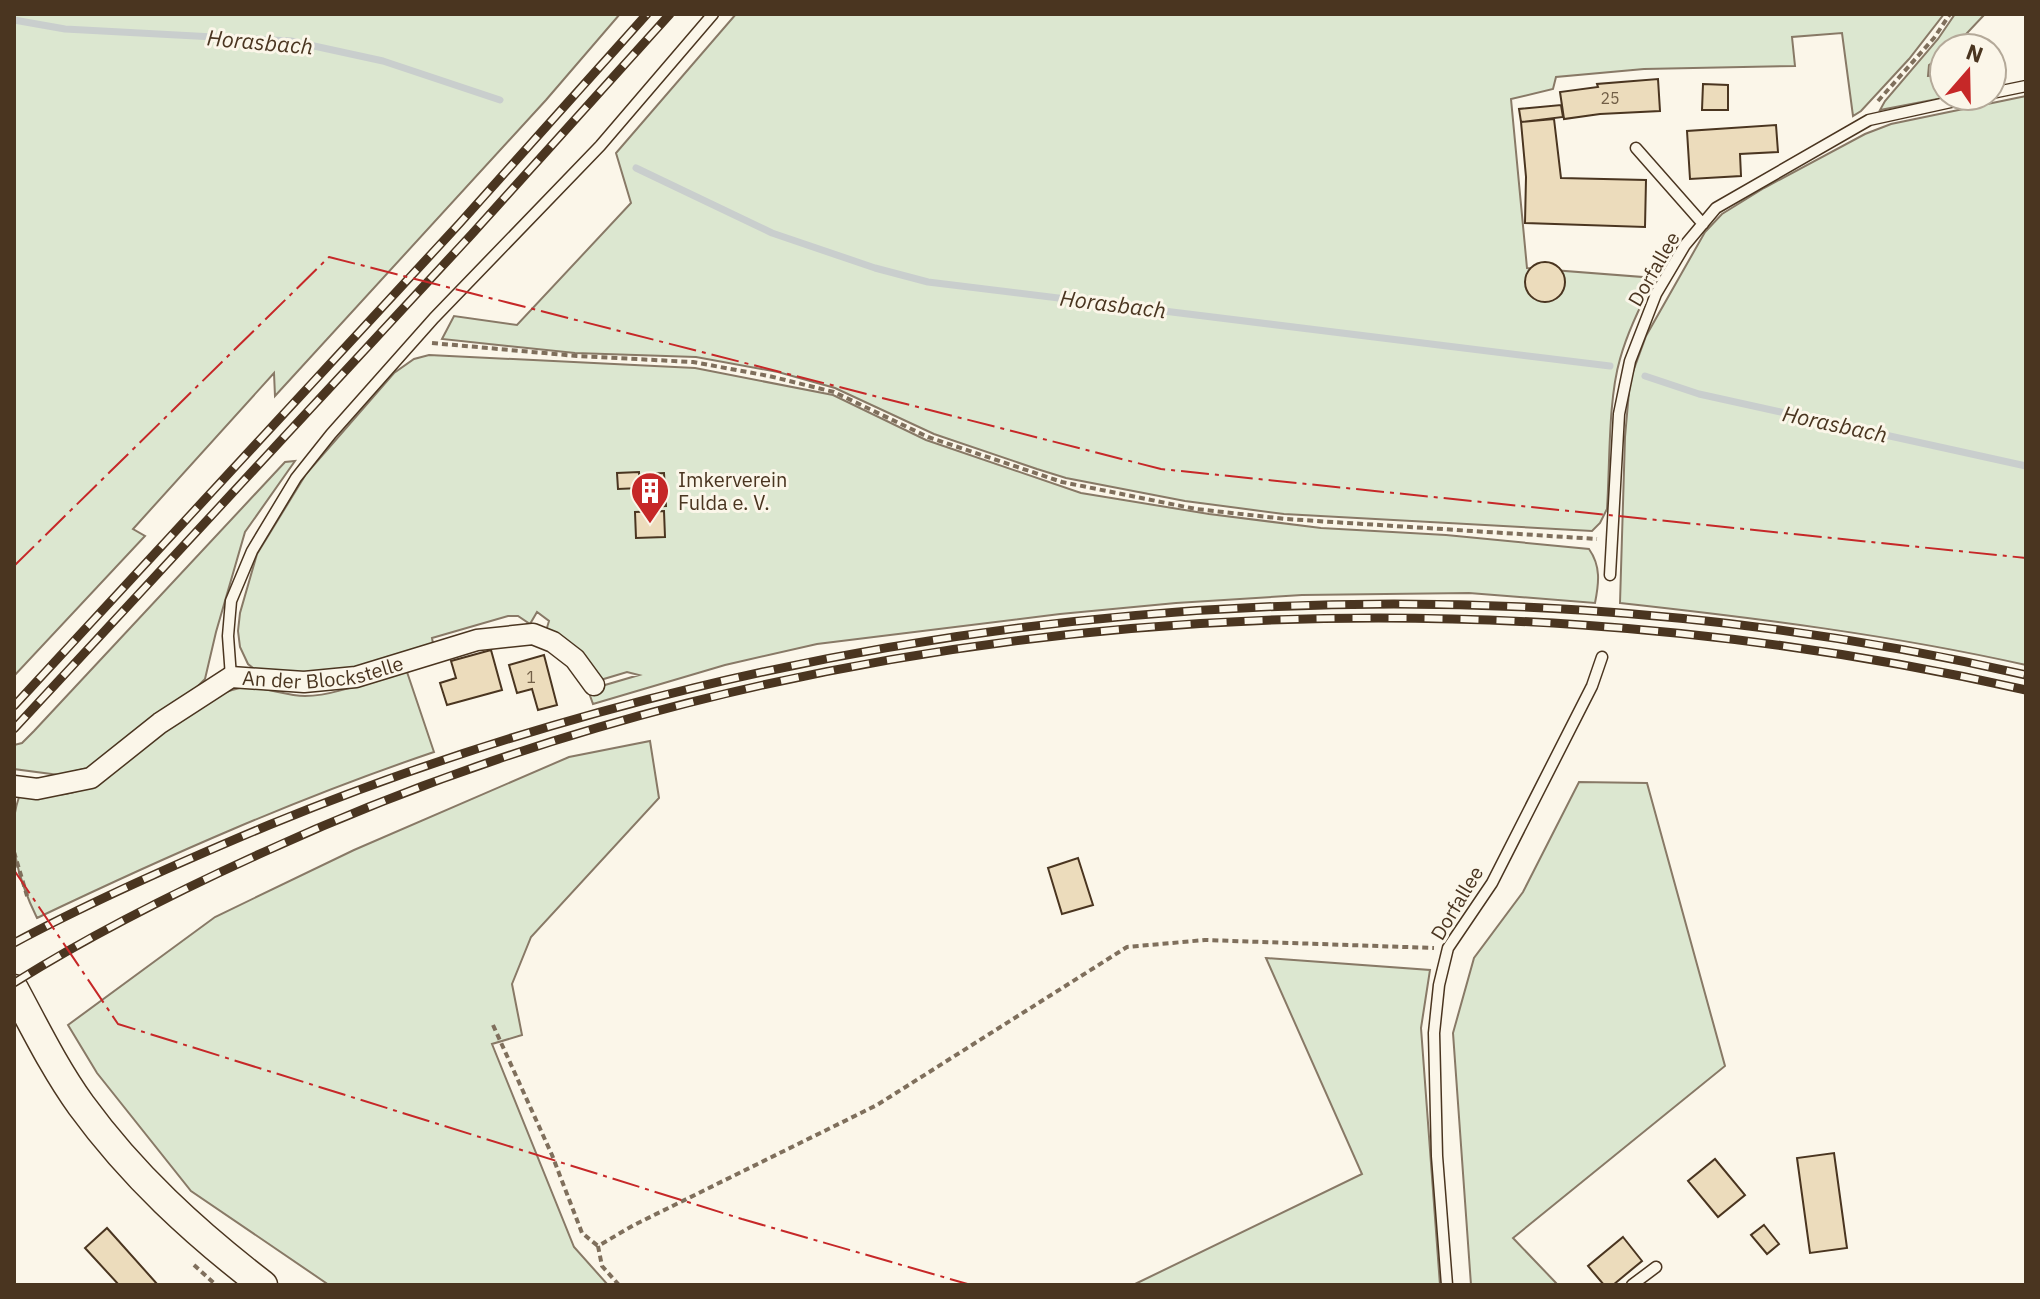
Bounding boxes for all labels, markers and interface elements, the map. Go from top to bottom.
water label: Horasbach [206,22,314,61]
north arrow [1928,32,2008,112]
text: N [1963,36,1987,69]
house number: 25 [1600,88,1620,108]
street label: Dorfallee [1621,227,1686,311]
water label: Horasbach [1058,283,1168,324]
water label: Horasbach [1780,398,1890,449]
place label: Imkerverein Fulda e. V. [678,466,787,516]
building icon: Imkerverein Fulda e. V. [629,470,671,525]
street label: An der Blockstelle [241,649,407,695]
house number: 1 [526,667,536,687]
street label: Dorfallee [1424,861,1489,945]

